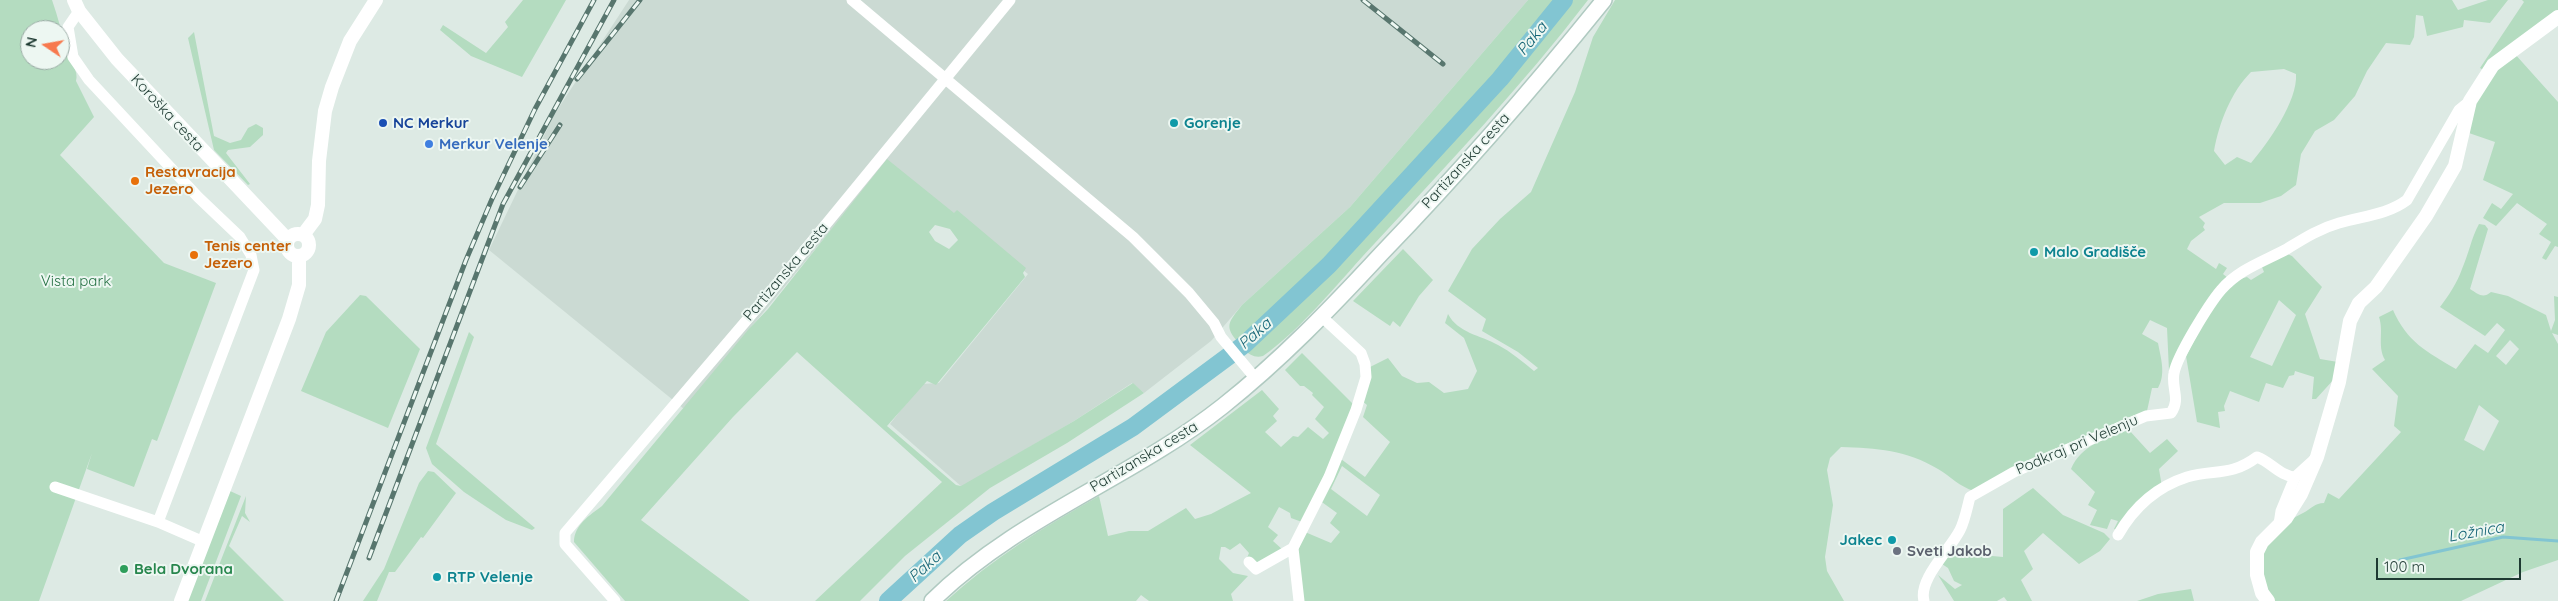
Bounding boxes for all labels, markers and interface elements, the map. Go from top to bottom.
water label: Paka [1513,18,1551,60]
north arrow [20,20,70,70]
text: N [21,35,41,49]
street label: Koroška cesta [127,71,207,155]
street label: Partizanska cesta [1418,109,1514,213]
place label: NC Merkur [393,114,469,132]
place label: Gorenje [1184,114,1241,132]
marker: NC Merkur [377,117,389,129]
marker: Gorenje [1168,117,1180,129]
place label: Merkur Velenje [439,135,548,153]
marker: Merkur Velenje [423,138,435,150]
place label: Restavracija Jezero [145,163,236,198]
marker: Restavracija Jezero [129,175,141,187]
street label: Partizanska cesta [740,219,832,325]
place label: Tenis center Jezero [204,237,291,272]
place label: Malo Gradišče [2044,243,2146,261]
marker: Malo Gradišče [2028,246,2040,258]
marker: Tenis center Jezero [188,249,200,261]
park label: Vista park [41,272,111,290]
water label: Paka [1235,314,1275,354]
street label: Podkraj pri Velenju [2013,411,2141,479]
street label: Partizanska cesta [1087,418,1201,496]
water label: Ložnica [2447,518,2505,546]
place label: Jakec [1839,531,1882,549]
marker: Jakec [1886,534,1898,546]
place label: Sveti Jakob [1907,542,1992,560]
marker: Sveti Jakob [1891,545,1903,557]
water label: Paka [905,547,945,587]
scale bar [2378,548,2523,580]
text: 100 m [2384,557,2425,576]
place label: Bela Dvorana [134,560,233,578]
marker: Bela Dvorana [118,563,130,575]
place label: RTP Velenje [447,568,533,586]
marker: RTP Velenje [431,571,443,583]

